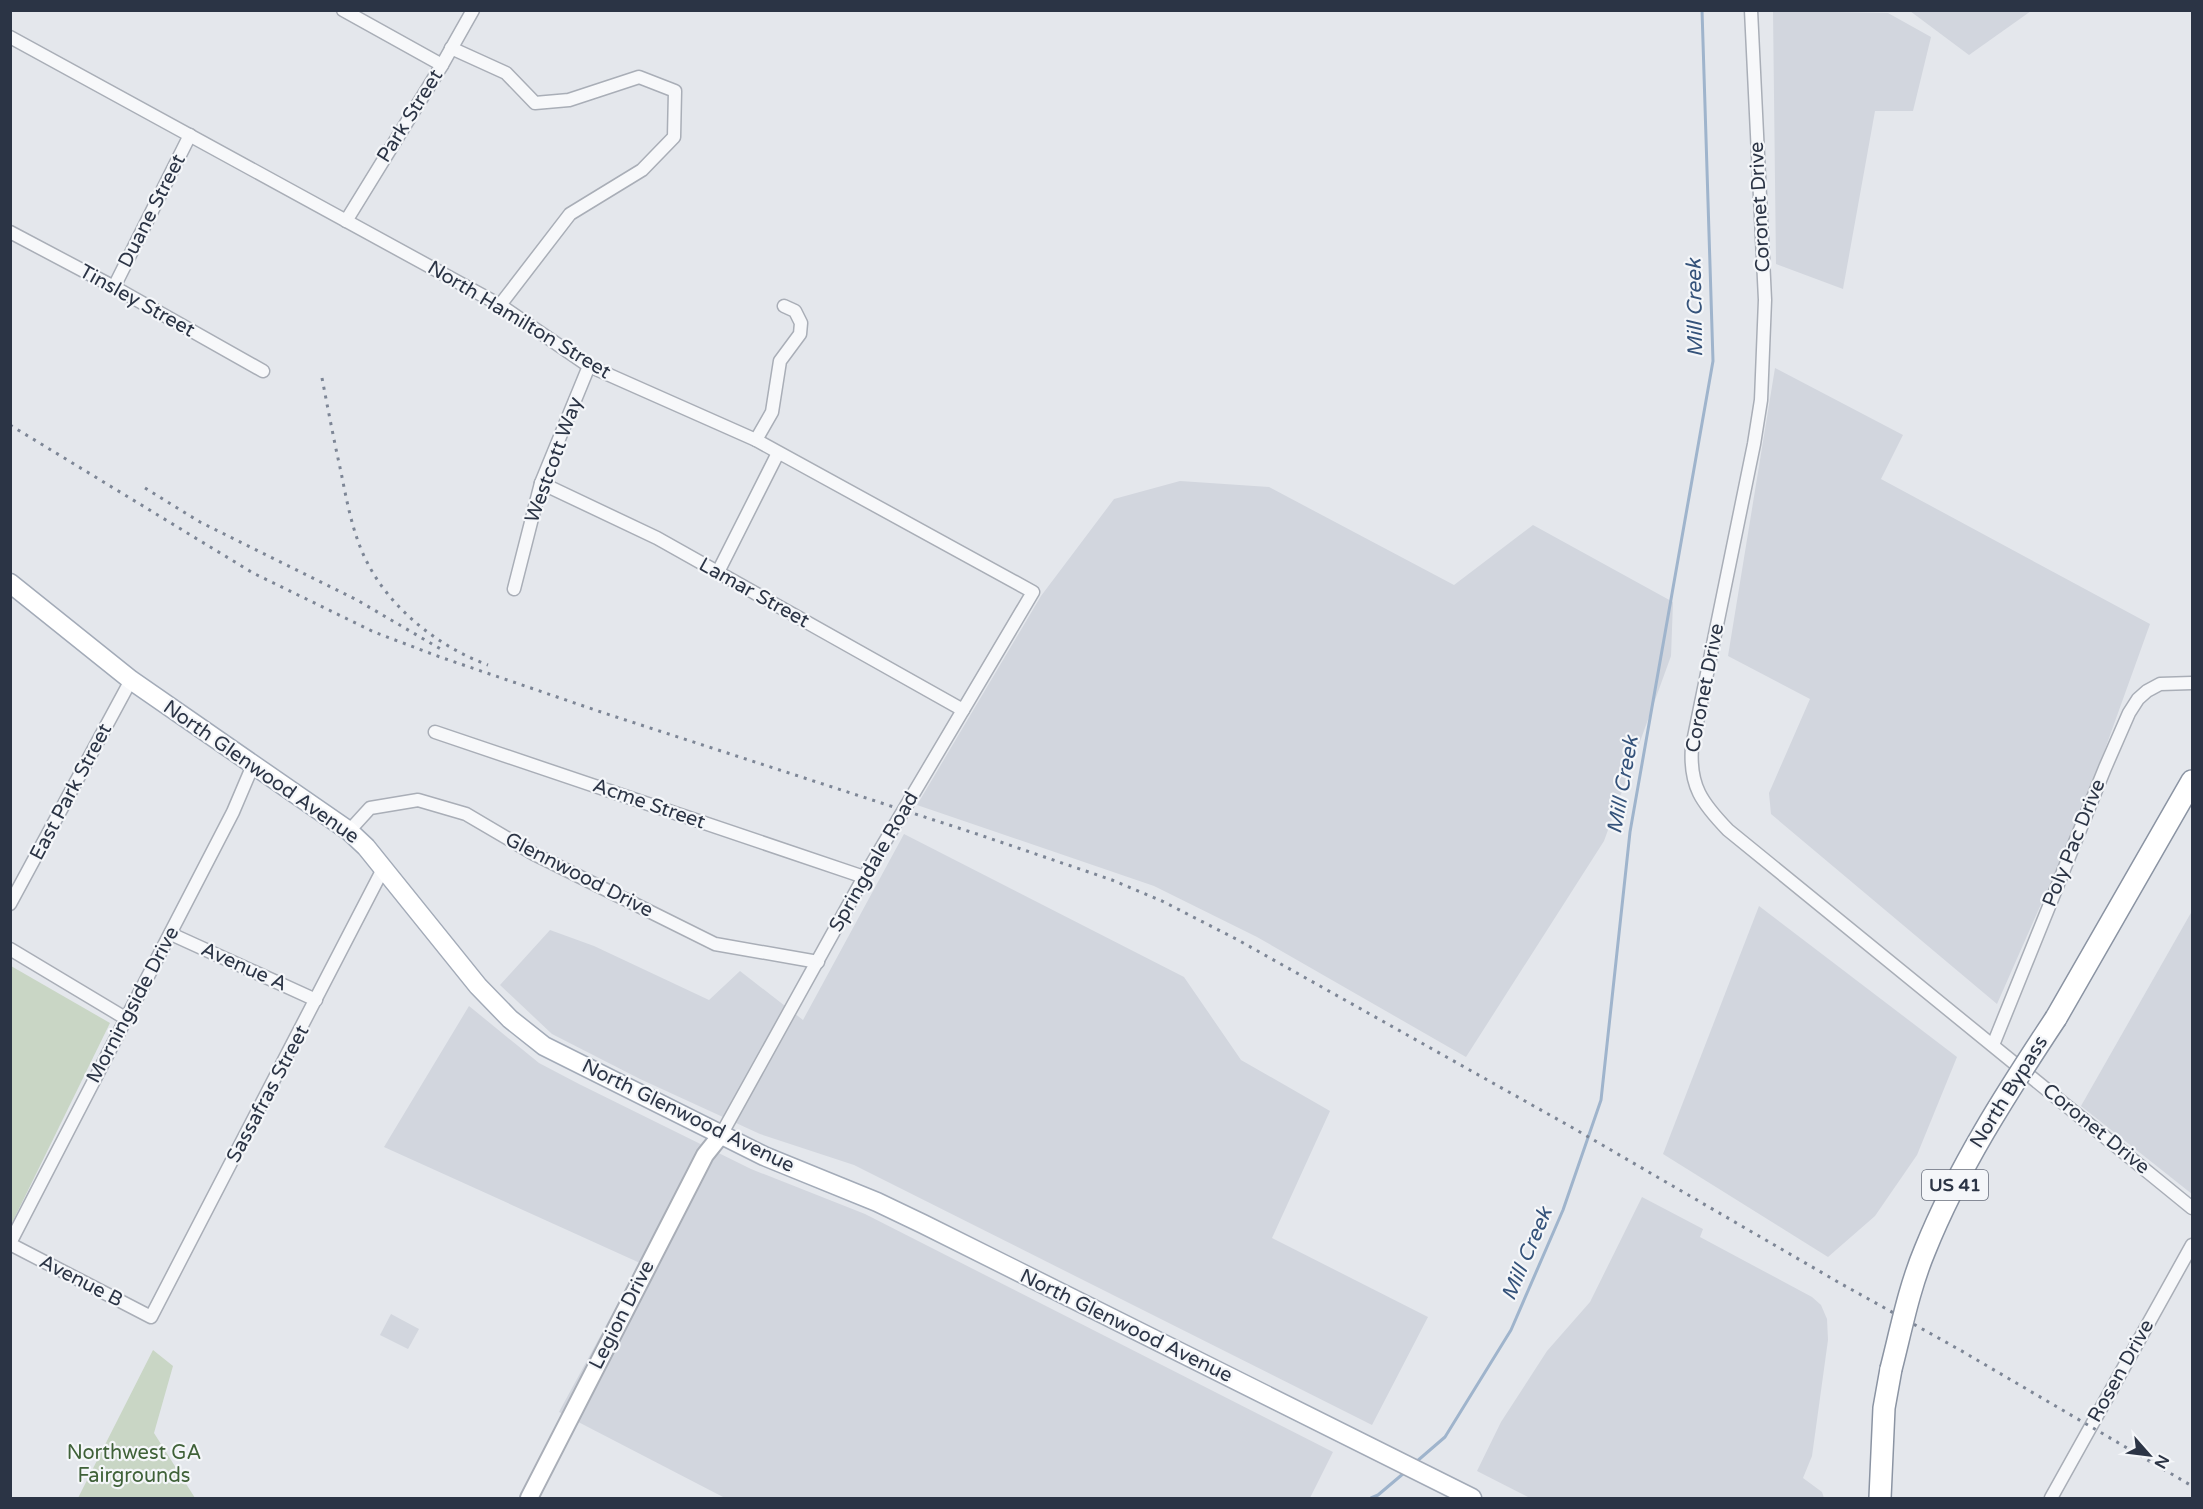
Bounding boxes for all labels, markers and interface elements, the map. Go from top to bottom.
street label: Park Street [372,65,448,167]
street label: Coronet Drive [1745,141,1775,273]
street label: Duane Street [113,150,191,272]
street label: North Hamilton Street [423,256,615,384]
water label: Mill Creek [1682,257,1708,358]
street label: Tinsley Street [75,259,199,343]
street label: Westcott Way [520,394,588,526]
street label: Lamar Street [695,553,814,633]
street label: Coronet Drive [1681,621,1729,755]
street label: North Glenwood Avenue [158,695,364,849]
street label: East Park Street [25,719,117,864]
water label: Mill Creek [1602,733,1644,836]
street label: Acme Street [590,774,709,835]
street label: Poly Pac Drive [2037,776,2111,910]
street label: Springdale Road [824,788,924,936]
street label: Glennwood Drive [501,827,657,923]
street label: Morningside Drive [82,923,184,1087]
street label: Avenue A [197,937,291,997]
street label: Sassafras Street [222,1021,314,1167]
street label: North Bypass [1965,1031,2053,1153]
street label: North Glenwood Avenue [578,1054,798,1178]
street label: Coronet Drive [2038,1078,2154,1180]
road number: US 41 [1922,1170,1988,1200]
water label: Mill Creek [1496,1202,1558,1304]
street label: Avenue B [35,1250,127,1312]
street label: Legion Drive [584,1256,660,1374]
street label: North Glenwood Avenue [1016,1264,1236,1388]
street label: Rosen Drive [2083,1315,2159,1427]
north arrow [2119,1425,2179,1485]
park label: Northwest GA Fairgrounds [67,1441,201,1488]
text: N [2150,1451,2173,1472]

